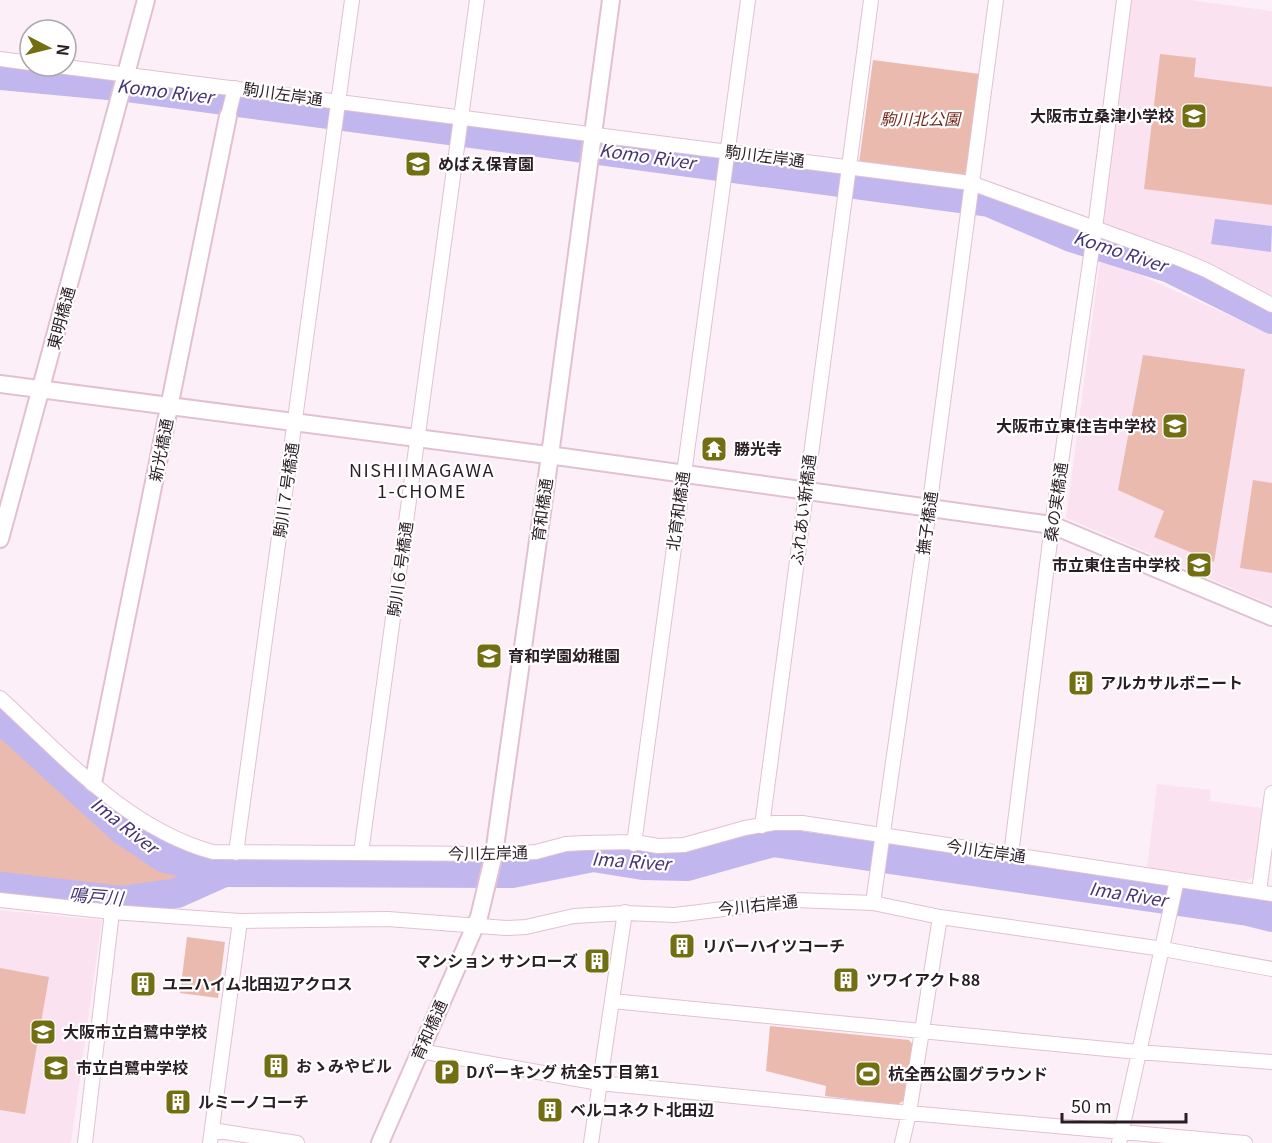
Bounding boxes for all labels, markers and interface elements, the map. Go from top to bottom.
north arrow [18,18,78,78]
text: N [51,43,77,57]
water label: Komo River [116,71,218,109]
street label: 駒川左岸通 [242,76,324,110]
school or university icon: 大阪市立桑津小学校 [1179,101,1209,131]
place label: 大阪市立桑津小学校 [1030,103,1174,127]
park label: 駒川北公園 [880,106,962,130]
water label: Komo River [598,135,700,175]
street label: 駒川左岸通 [724,138,806,172]
school or university icon: めばえ保育園 [403,149,433,179]
place label: めばえ保育園 [438,151,534,175]
water label: Komo River [1071,223,1173,278]
street label: 東明橋通 [40,284,80,352]
school or university icon: 大阪市立東住吉中学校 [1160,411,1190,441]
place label: 大阪市立東住吉中学校 [996,413,1156,437]
street label: 新光橋通 [142,416,178,484]
temple icon: 勝光寺 [699,434,729,464]
place label: 勝光寺 [734,436,782,460]
street label: 駒川７号橋通 [266,441,304,539]
street label: ふれあい新橋通 [783,453,821,567]
district label: NISHIIMAGAWA 1-CHOME [349,456,495,503]
street label: 桑の実橋通 [1038,461,1072,543]
street label: 北育和橋通 [660,470,694,552]
street label: 育和橋通 [525,476,557,543]
street label: 撫子橋通 [910,489,942,556]
street label: 駒川６号橋通 [380,520,418,618]
school or university icon: 市立東住吉中学校 [1184,550,1214,580]
place label: 市立東住吉中学校 [1052,552,1180,576]
school or university icon: 育和学園幼稚園 [474,641,504,671]
place label: 育和学園幼稚園 [508,643,620,667]
building icon: アルカサルボニート [1066,668,1096,698]
place label: アルカサルボニート [1100,670,1243,694]
water label: Ima River [86,790,167,861]
street label: 今川左岸通 [945,833,1027,867]
street label: 今川左岸通 [448,839,528,865]
water label: Ima River [591,844,674,876]
water label: Ima River [1087,874,1172,912]
water label: 鳴戸川 [68,880,126,910]
street label: 今川右岸通 [717,888,799,920]
building icon: リバーハイツコーチ [667,931,697,961]
place label: リバーハイツコーチ [702,933,845,957]
building icon: マンション サンローズ [582,946,612,976]
place label: マンション サンローズ [415,948,578,972]
building icon: ツワイアクト88 [831,965,861,995]
place label: ツワイアクト88 [866,967,980,991]
building icon: ユニハイム北田辺アクロス [128,969,158,999]
place label: ユニハイム北田辺アクロス [162,971,353,995]
street label: 育和橋通 [404,995,452,1064]
school or university icon: 大阪市立白鷺中学校 [28,1017,58,1047]
place label: 大阪市立白鷺中学校 [63,1019,207,1043]
building icon: おゝみやビル [261,1051,291,1081]
school or university icon: 市立白鷺中学校 [41,1053,71,1083]
place label: おゝみやビル [296,1053,392,1077]
place label: 市立白鷺中学校 [76,1055,188,1079]
parking icon: Dパーキング 杭全5丁目第1 [432,1057,462,1087]
place label: Dパーキング 杭全5丁目第1 [466,1059,659,1083]
sports icon: 杭全西公園グラウンド [853,1059,883,1089]
place label: 杭全西公園グラウンド [888,1061,1048,1085]
scale bar [1062,1086,1186,1124]
building icon: ルミーノコーチ [163,1087,193,1117]
place label: ルミーノコーチ [198,1089,309,1113]
text: 50 m [1071,1092,1112,1118]
building icon: ベルコネクト北田辺 [535,1095,565,1125]
place label: ベルコネクト北田辺 [570,1097,715,1121]

